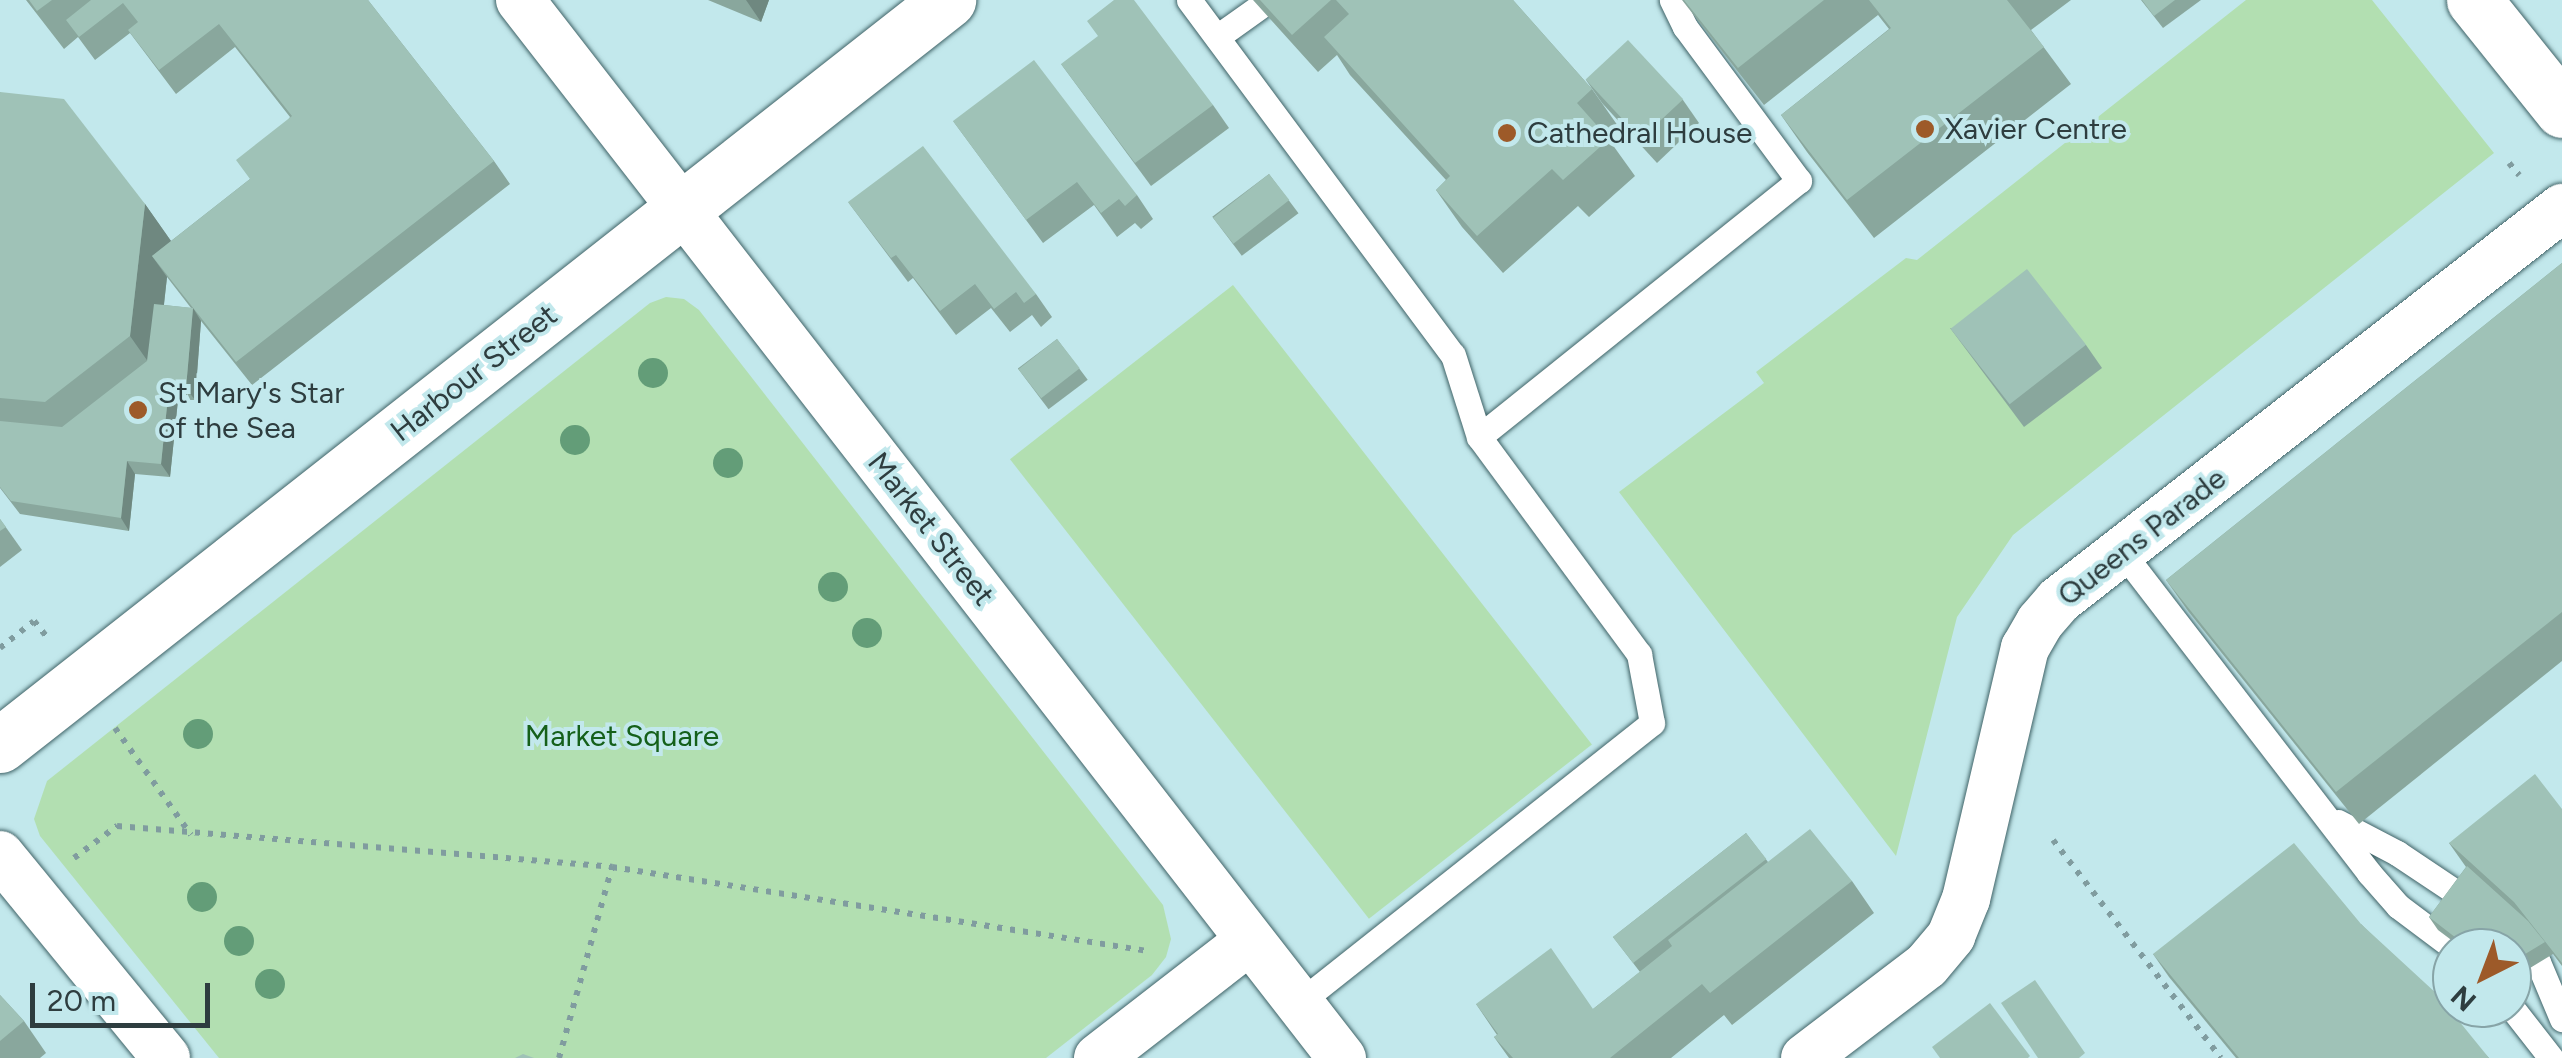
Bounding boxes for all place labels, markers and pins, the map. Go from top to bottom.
place label: Xavier Centre [1945,111,2127,147]
place label: Cathedral House [1527,115,1752,151]
marker: Xavier Centre [1914,118,1936,140]
marker: Cathedral House [1496,122,1518,144]
place label: St Mary's Star of the Sea [158,375,344,446]
marker: St Mary's Star of the Sea [127,399,149,421]

